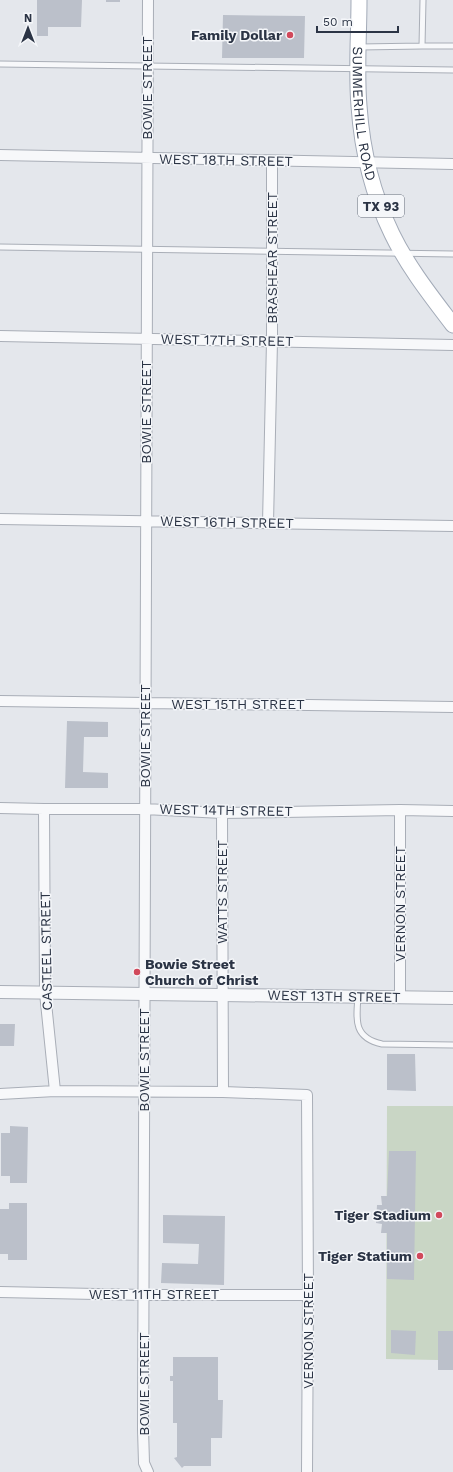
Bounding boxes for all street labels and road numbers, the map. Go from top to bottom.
street label: BOWIE STREET [139,36,155,140]
street label: SUMMERHILL ROAD [350,46,380,183]
street label: WEST 18TH STREET [159,151,294,169]
street label: BRASHEAR STREET [264,192,280,324]
road number: TX 93 [358,195,404,217]
street label: WEST 17TH STREET [160,331,294,349]
street label: BOWIE STREET [138,360,154,464]
street label: WEST 16TH STREET [160,513,294,531]
street label: BOWIE STREET [137,684,153,788]
street label: WEST 15TH STREET [171,696,305,712]
street label: WEST 14TH STREET [159,801,293,819]
street label: WATTS STREET [214,840,230,944]
street label: VERNON STREET [392,846,408,962]
street label: CASTEEL STREET [37,891,55,1011]
street label: WEST 13TH STREET [267,987,401,1005]
street label: BOWIE STREET [136,1008,152,1112]
street label: VERNON STREET [300,1273,316,1389]
street label: WEST 11TH STREET [89,1286,220,1302]
street label: BOWIE STREET [136,1332,152,1436]

